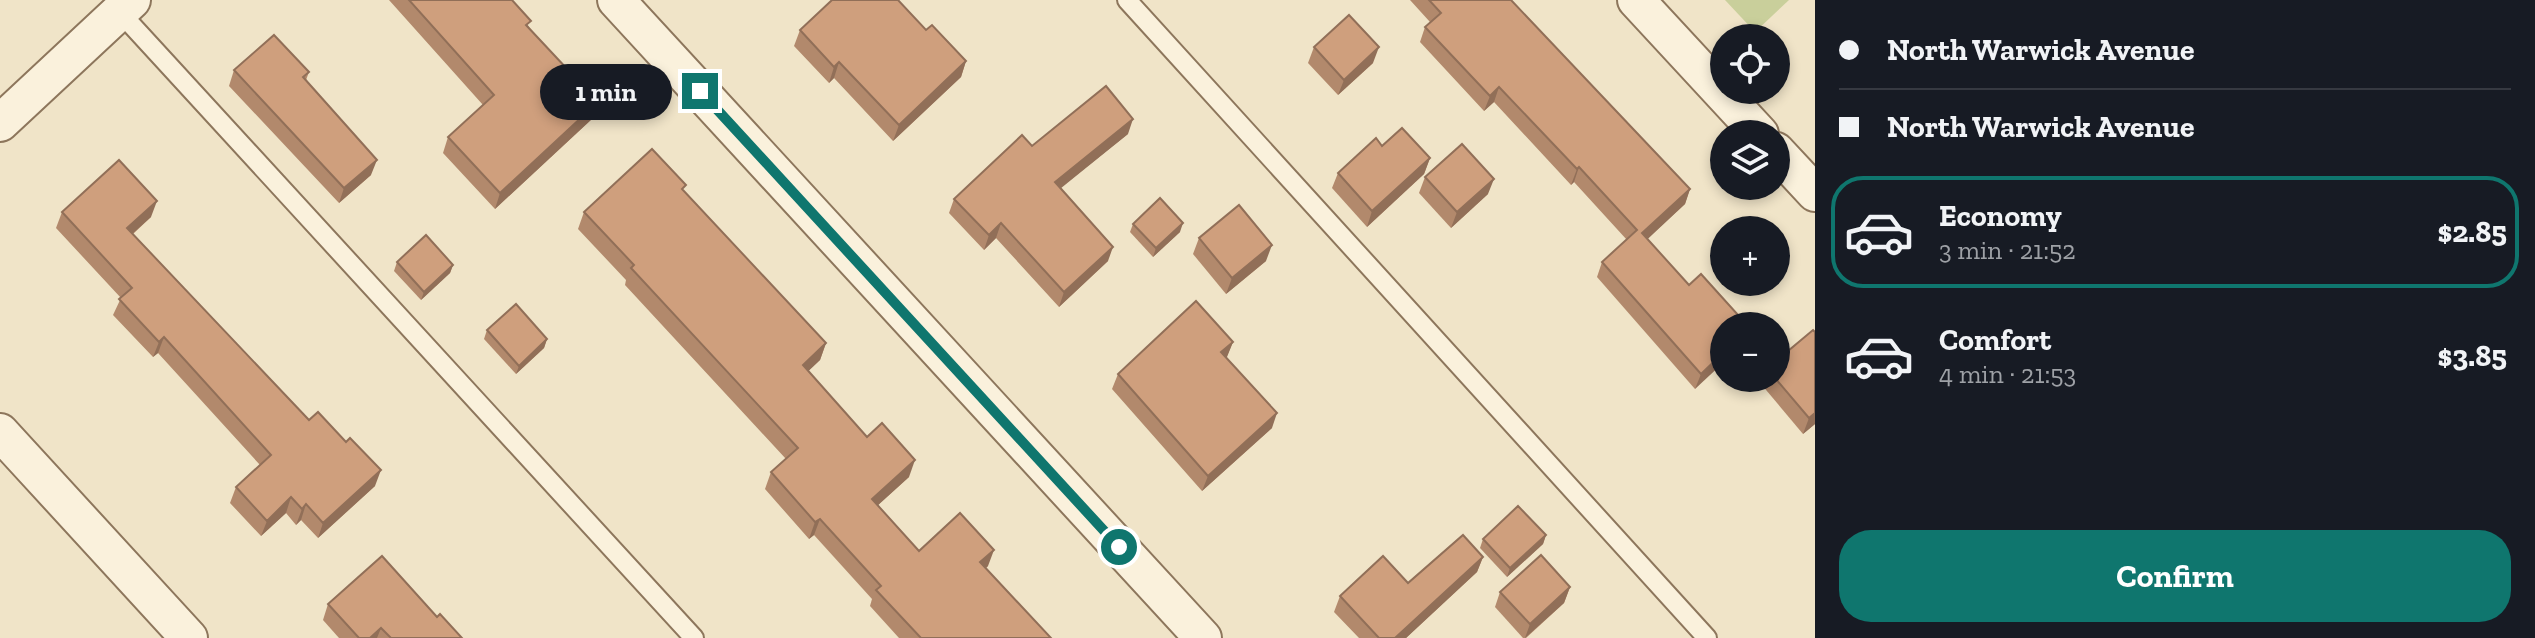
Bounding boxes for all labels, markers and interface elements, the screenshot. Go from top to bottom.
map controls [1710,24,1790,392]
button: locate [1710,24,1790,104]
text: North Warwick Avenue [1887,32,2194,68]
callout: 1 min [540,63,672,119]
route end [682,73,718,109]
text: 1 min [575,76,637,108]
text: North Warwick Avenue [1887,109,2194,145]
button: layers [1710,120,1790,200]
icon: car [1843,196,1915,268]
text: Economy [1939,198,2062,234]
text: $2.85 [2437,214,2507,250]
button: + [1710,216,1790,296]
text: 3 min · 21:52 [1939,234,2076,266]
button: − [1710,312,1790,392]
icon: car [1843,320,1915,392]
text: Comfort [1939,322,2051,358]
text: $3.85 [2438,338,2507,374]
text: 4 min · 21:53 [1939,358,2076,390]
route start [1101,529,1137,565]
button: Confirm [1839,530,2511,622]

